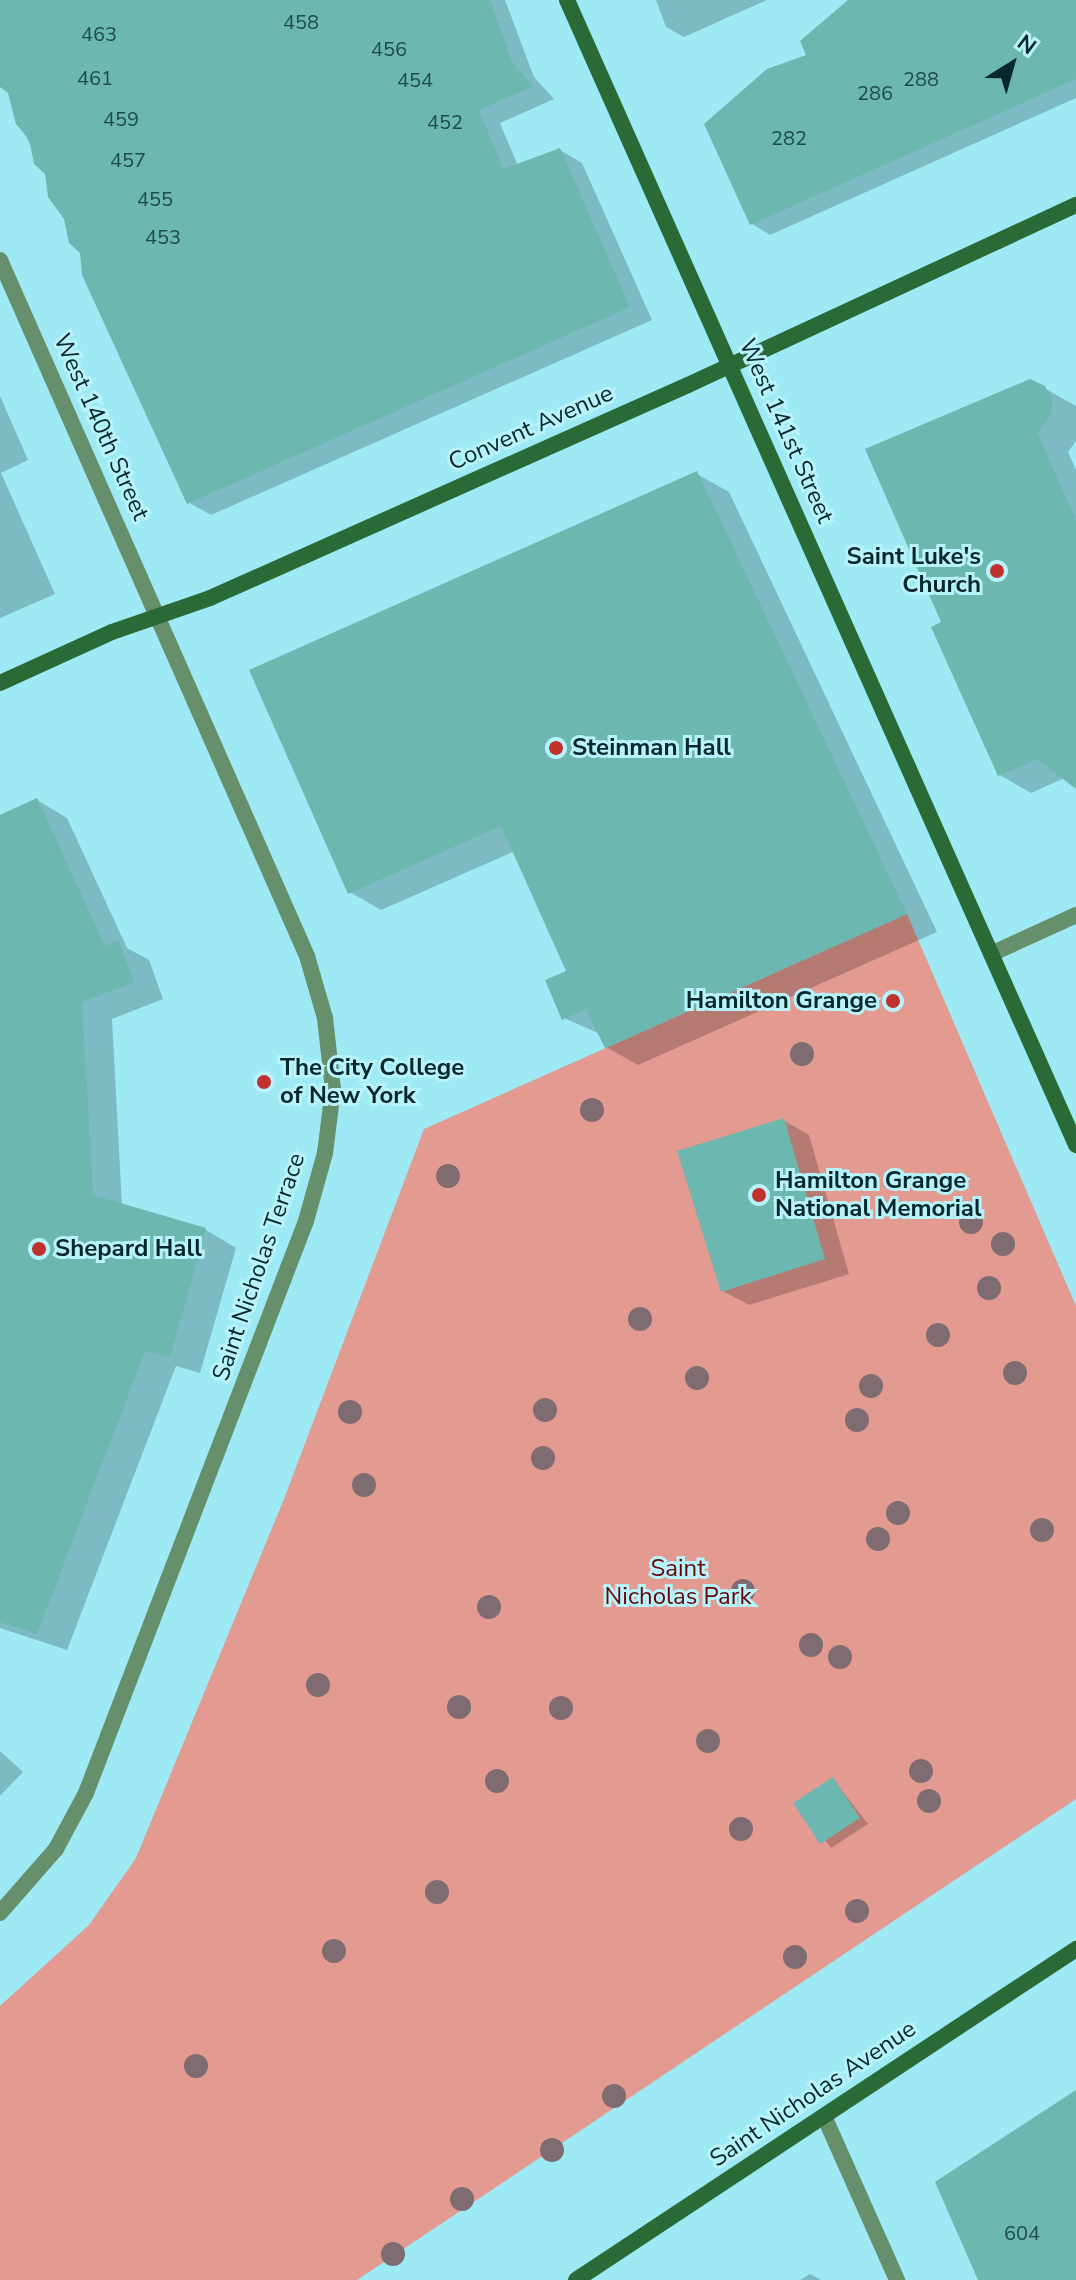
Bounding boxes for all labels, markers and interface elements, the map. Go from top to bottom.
house number: 458 [283,10,319,34]
house number: 463 [81,22,117,46]
north arrow [972,24,1052,104]
text: N [1011,28,1042,62]
house number: 456 [371,37,407,61]
house number: 461 [77,66,113,90]
house number: 288 [903,67,939,91]
house number: 454 [397,68,433,92]
house number: 286 [857,81,893,105]
house number: 459 [103,107,139,131]
house number: 452 [427,110,463,134]
house number: 282 [771,126,807,150]
house number: 457 [110,148,146,172]
house number: 455 [137,187,173,211]
house number: 453 [145,225,181,249]
street label: West 140th Street [47,329,155,525]
street label: West 141st Street [732,334,840,528]
street label: Convent Avenue [444,379,618,477]
place label: Saint Luke's Church [847,543,981,599]
marker: Saint Luke's Church [988,562,1006,580]
place label: Steinman Hall [572,734,731,762]
marker: Steinman Hall [547,739,565,757]
place label: Hamilton Grange [686,987,877,1015]
marker: Hamilton Grange [884,992,902,1010]
place label: The City College of New York [280,1054,464,1110]
marker: The City College of New York [255,1073,273,1091]
street label: Saint Nicholas Terrace [206,1149,312,1385]
place label: Hamilton Grange National Memorial [775,1167,982,1223]
marker: Hamilton Grange National Memorial [750,1186,768,1204]
place label: Shepard Hall [55,1235,202,1263]
marker: Shepard Hall [30,1240,48,1258]
park label: Saint Nicholas Park [605,1555,751,1611]
street label: Saint Nicholas Avenue [705,2014,921,2174]
house number: 604 [1004,2221,1040,2245]

